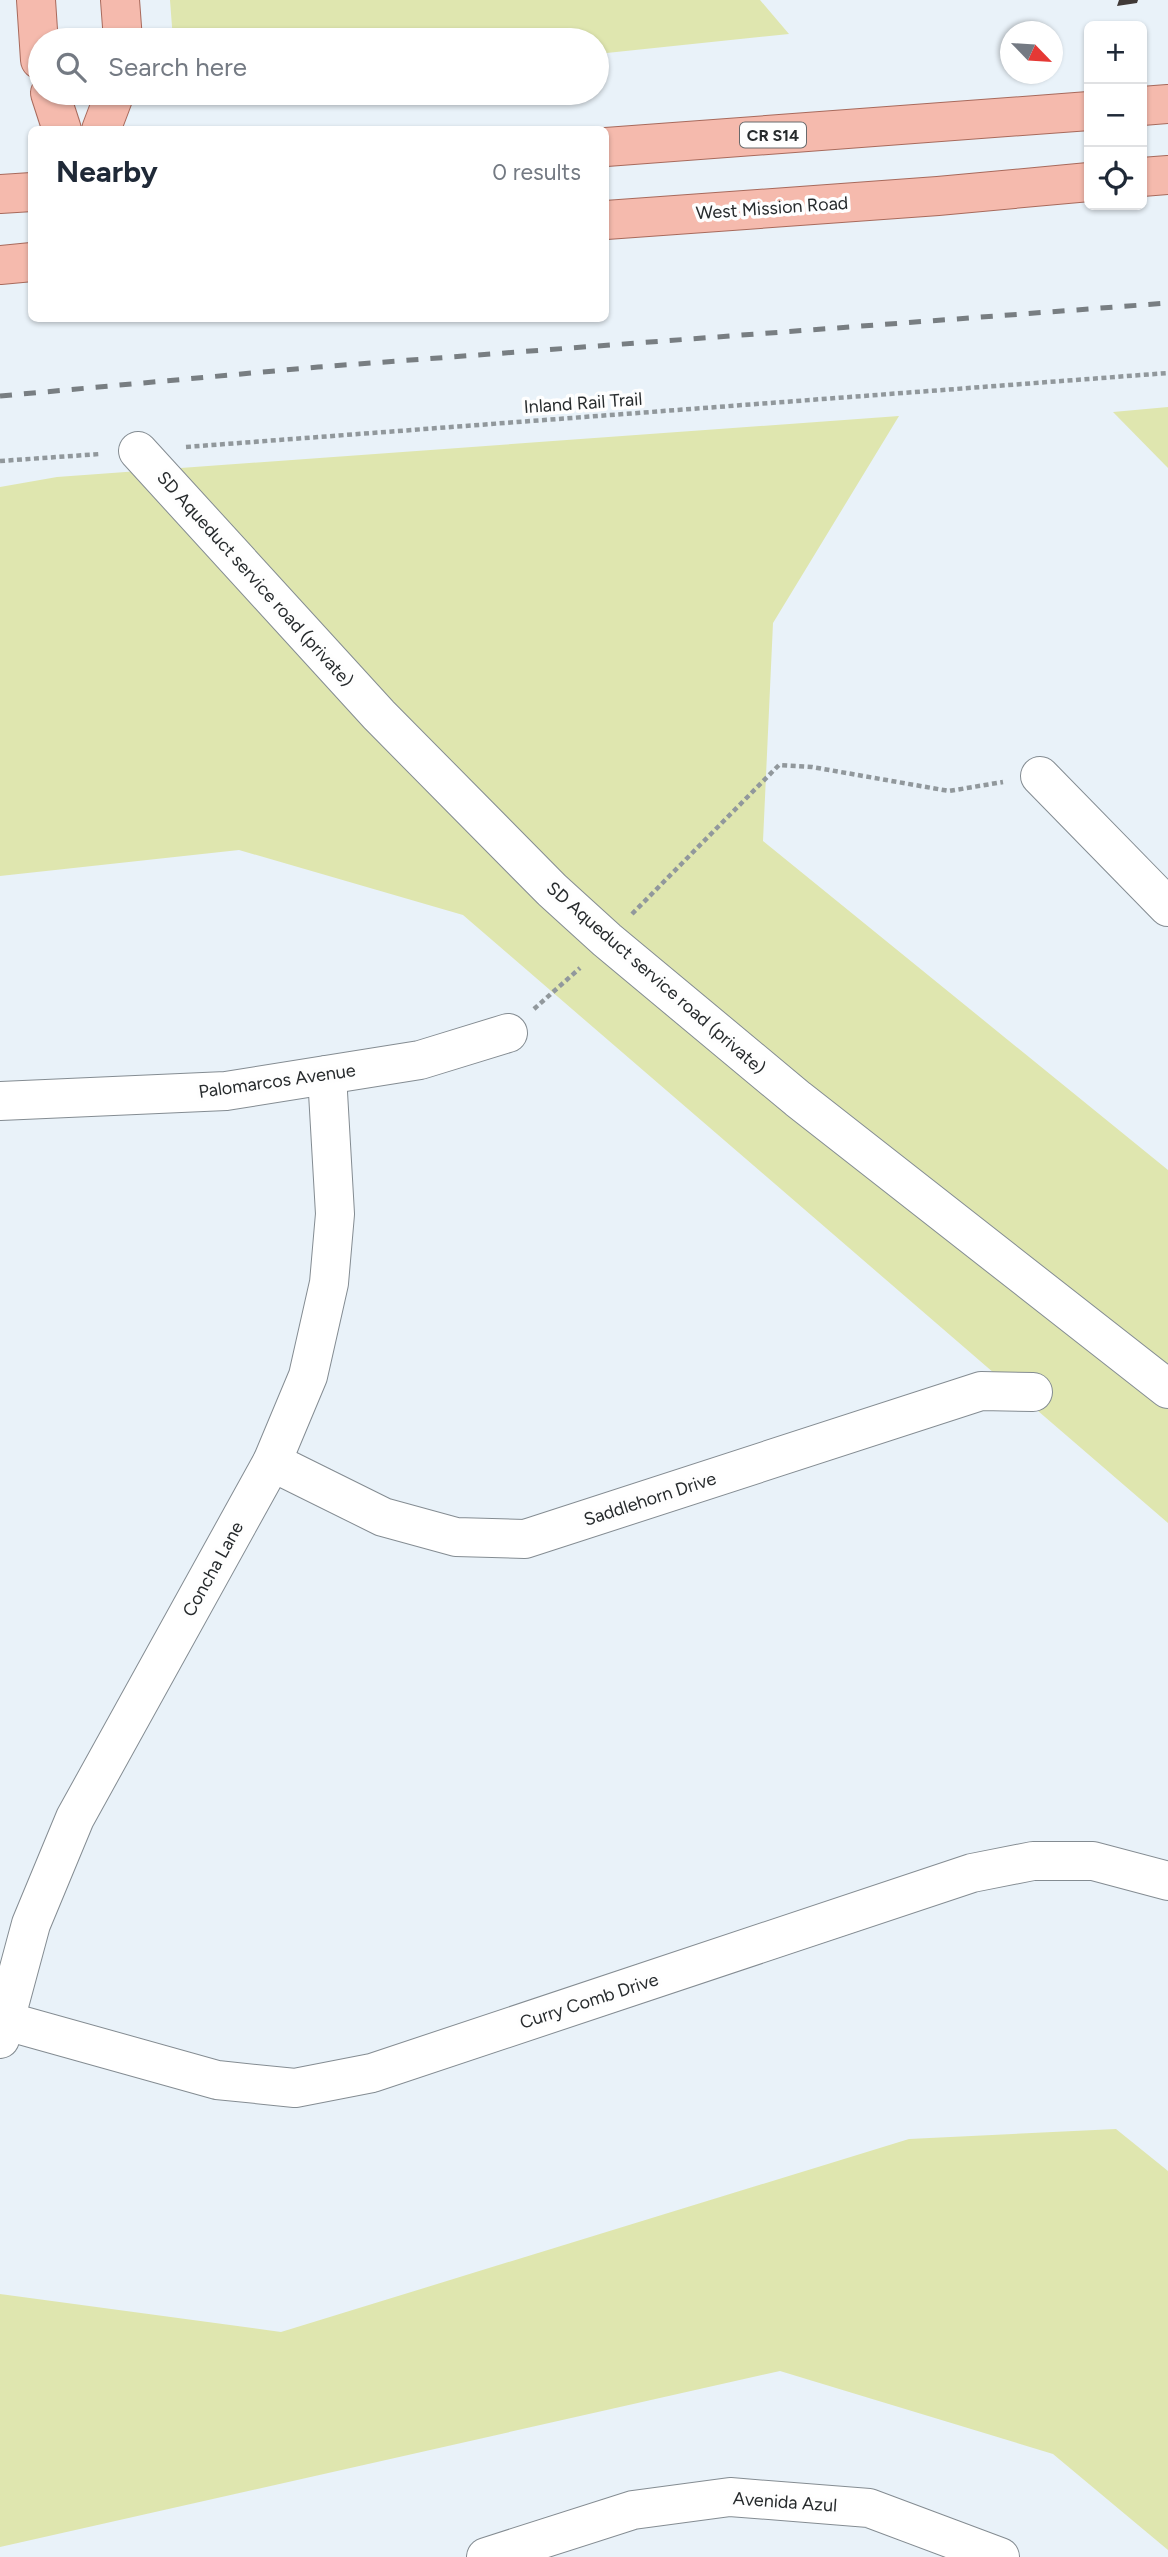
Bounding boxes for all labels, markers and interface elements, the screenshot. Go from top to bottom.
north arrow [1000,21,1063,84]
map controls [1084,21,1147,210]
button: + [1084,21,1147,84]
search box [28,28,609,105]
icon: search [52,48,90,86]
text: Search here [108,51,247,83]
button: − [1084,84,1147,147]
road number: CR S14 [740,122,806,148]
button: locate [1084,147,1147,210]
text: Nearby [56,153,158,190]
text: 0 results [492,158,581,186]
street label: West Mission Road [695,192,849,224]
street label: Inland Rail Trail [523,388,643,418]
street label: SD Aqueduct service road (private) [152,467,358,691]
street label: SD Aqueduct service road (private) [542,877,770,1079]
street label: Palomarcos Avenue [197,1059,357,1103]
street label: Saddlehorn Drive [581,1467,719,1531]
street label: Concha Lane [178,1517,248,1620]
street label: Curry Comb Drive [517,1968,661,2034]
street label: Avenida Azul [732,2487,838,2517]

